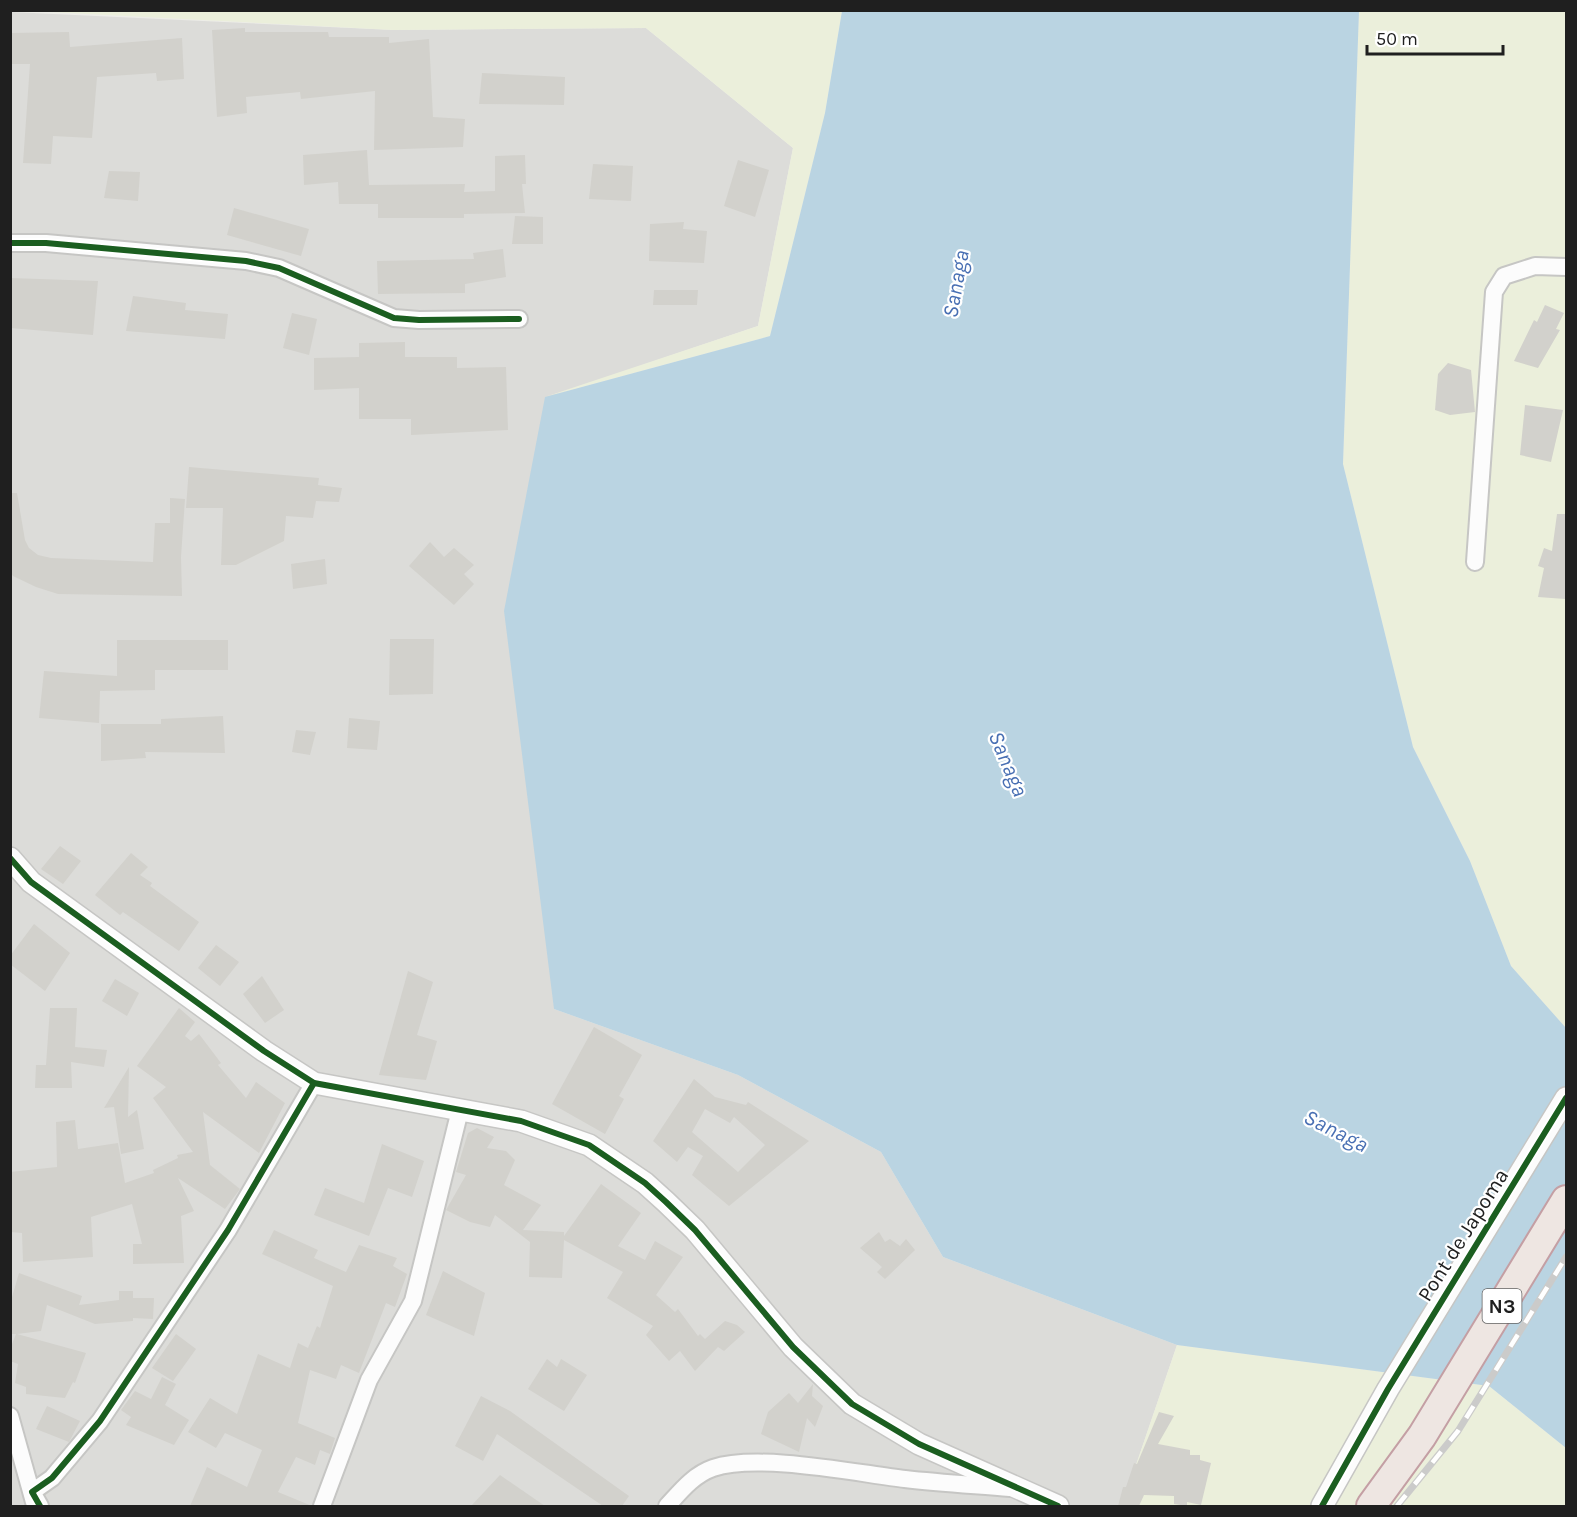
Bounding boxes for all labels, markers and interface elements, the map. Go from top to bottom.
scale bar [1367,18,1504,56]
text: 50 m [1376,28,1418,50]
water label: Sanaga [937,248,975,320]
water label: Sanaga [983,727,1033,801]
water label: Sanaga [1300,1104,1372,1158]
street label: Pont de Japoma [1413,1164,1513,1306]
road number: N3 [1482,1289,1522,1323]

